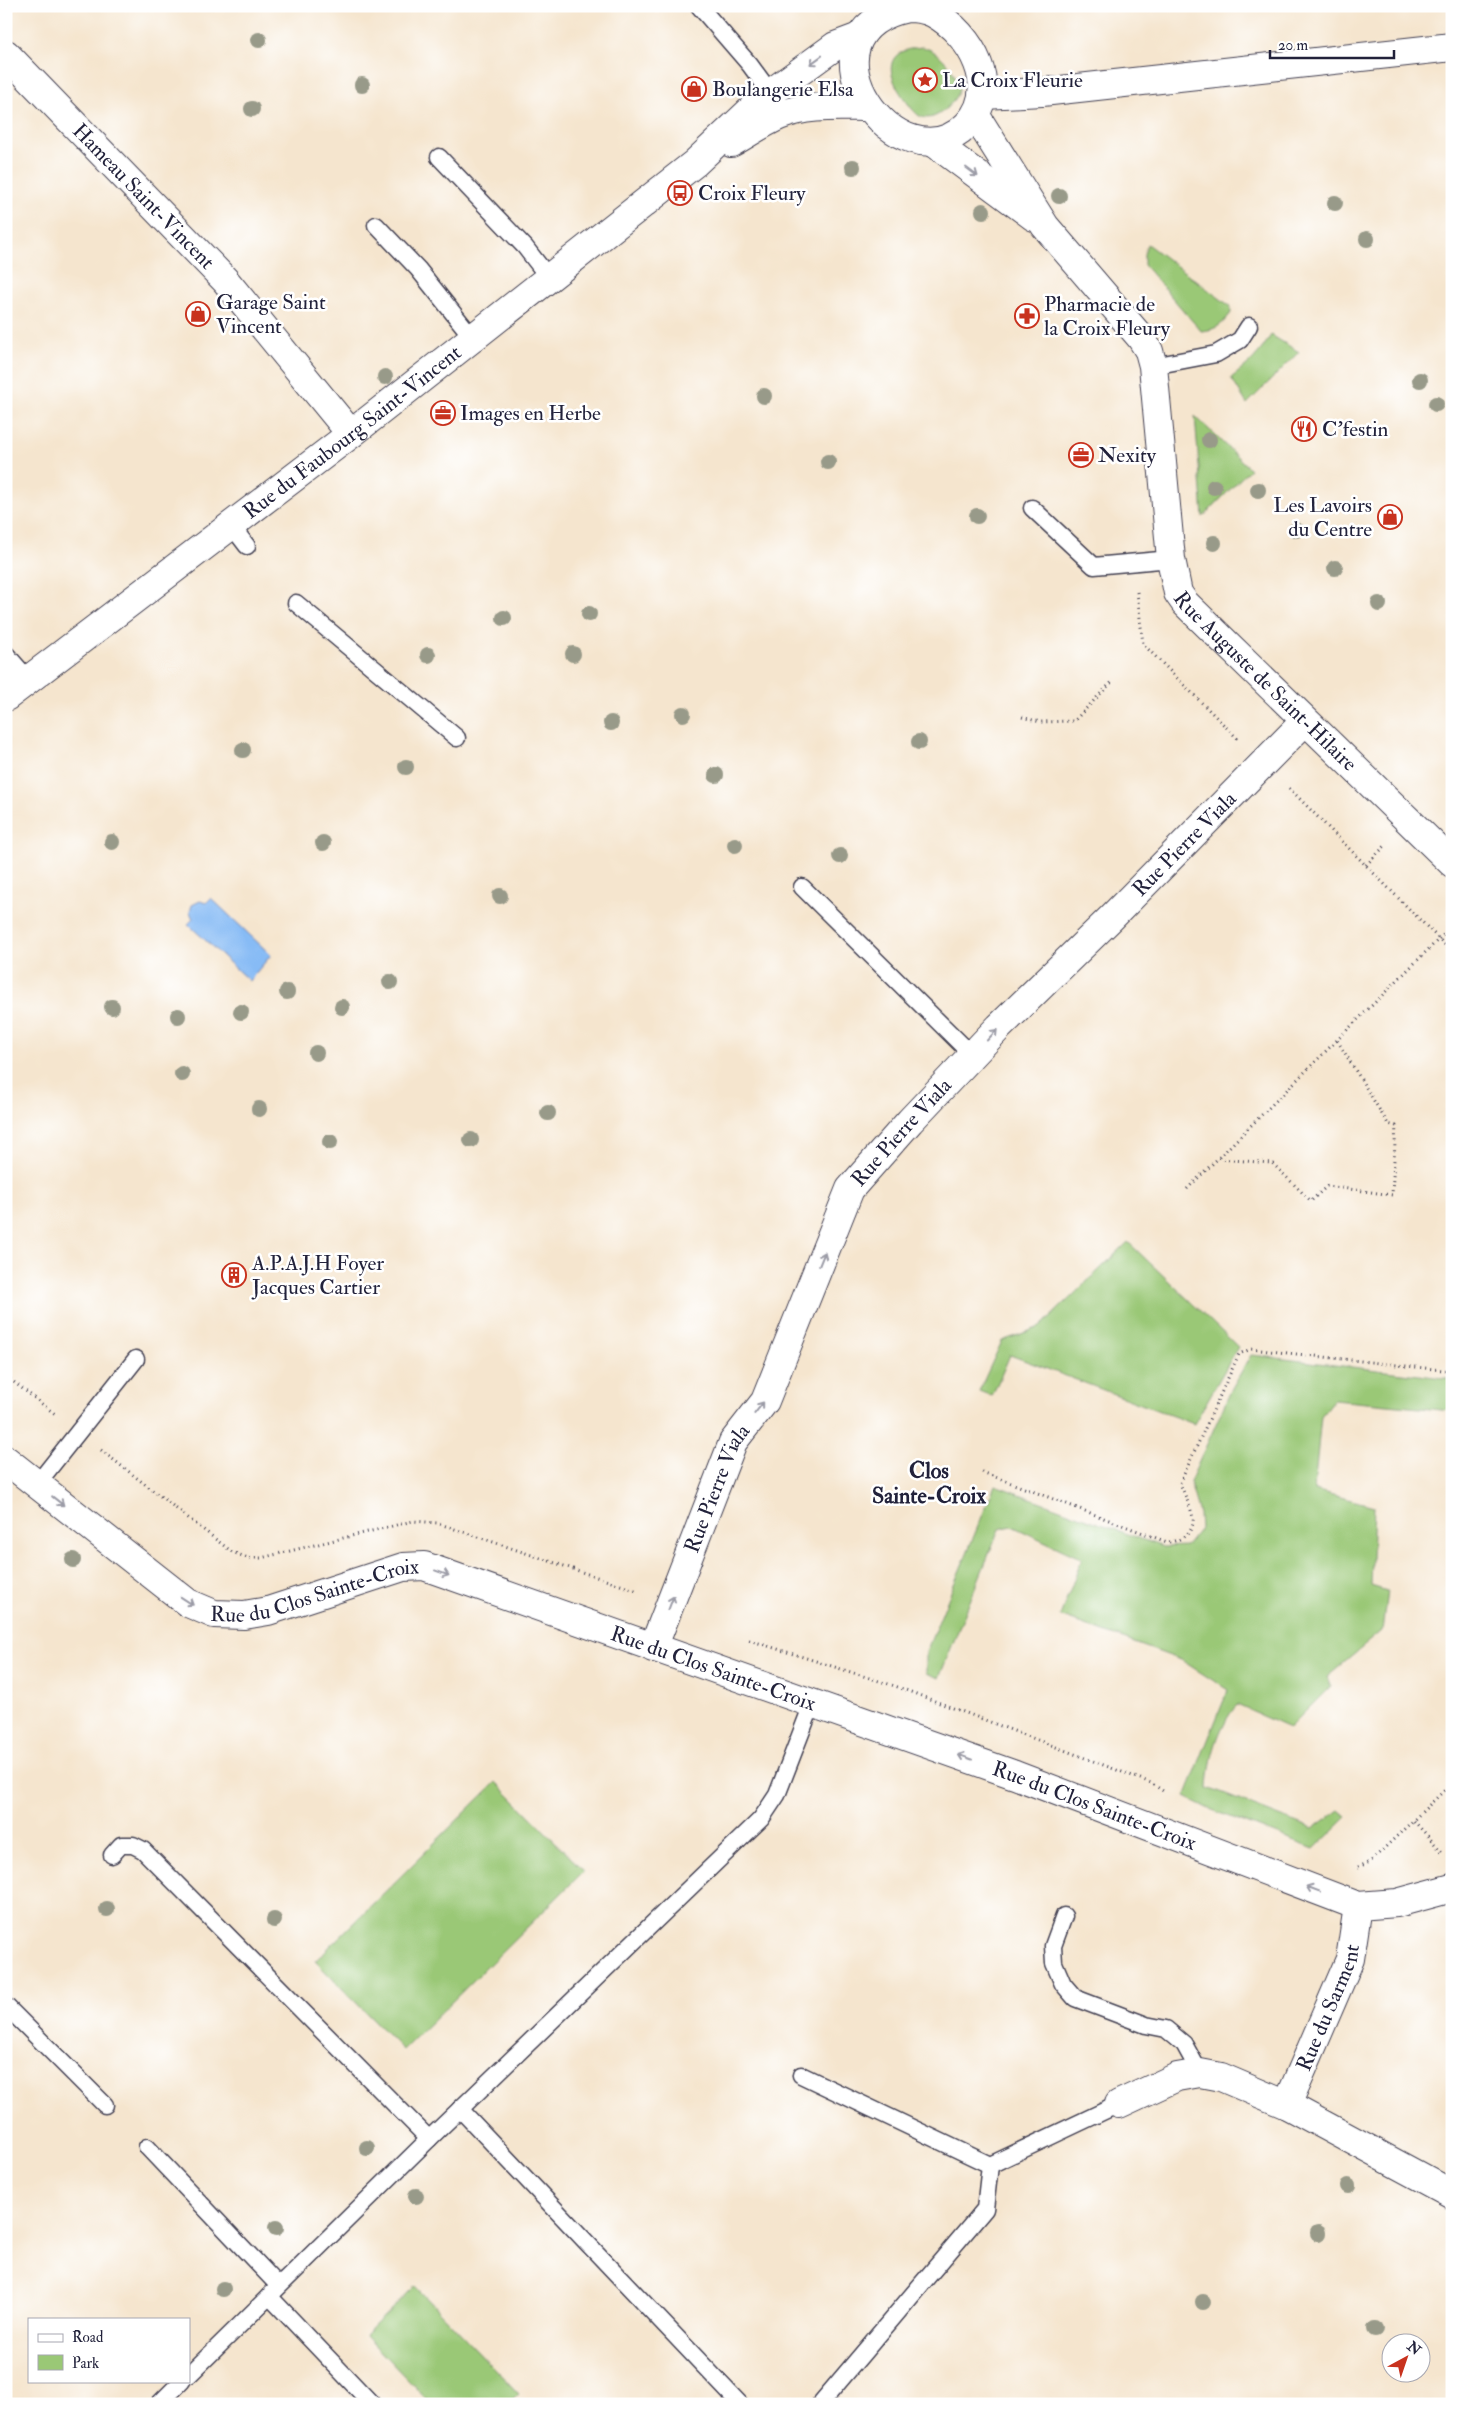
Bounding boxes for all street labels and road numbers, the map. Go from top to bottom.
street label: Hameau Saint-Vincent [67,118,220,275]
street label: Rue du Faubourg Saint-Vincent [238,339,467,525]
street label: Rue Auguste de Saint-Hilaire [1167,586,1363,777]
street label: Rue Pierre Viala [1127,786,1242,902]
street label: Rue Pierre Viala [846,1072,958,1192]
street label: Rue Pierre Viala [678,1418,756,1557]
street label: Rue du Clos Sainte-Croix [210,1553,420,1629]
street label: Rue du Clos Sainte-Croix [607,1620,820,1718]
street label: Rue du Clos Sainte-Croix [989,1755,1201,1857]
street label: Rue du Sarment [1290,1942,1366,2075]

